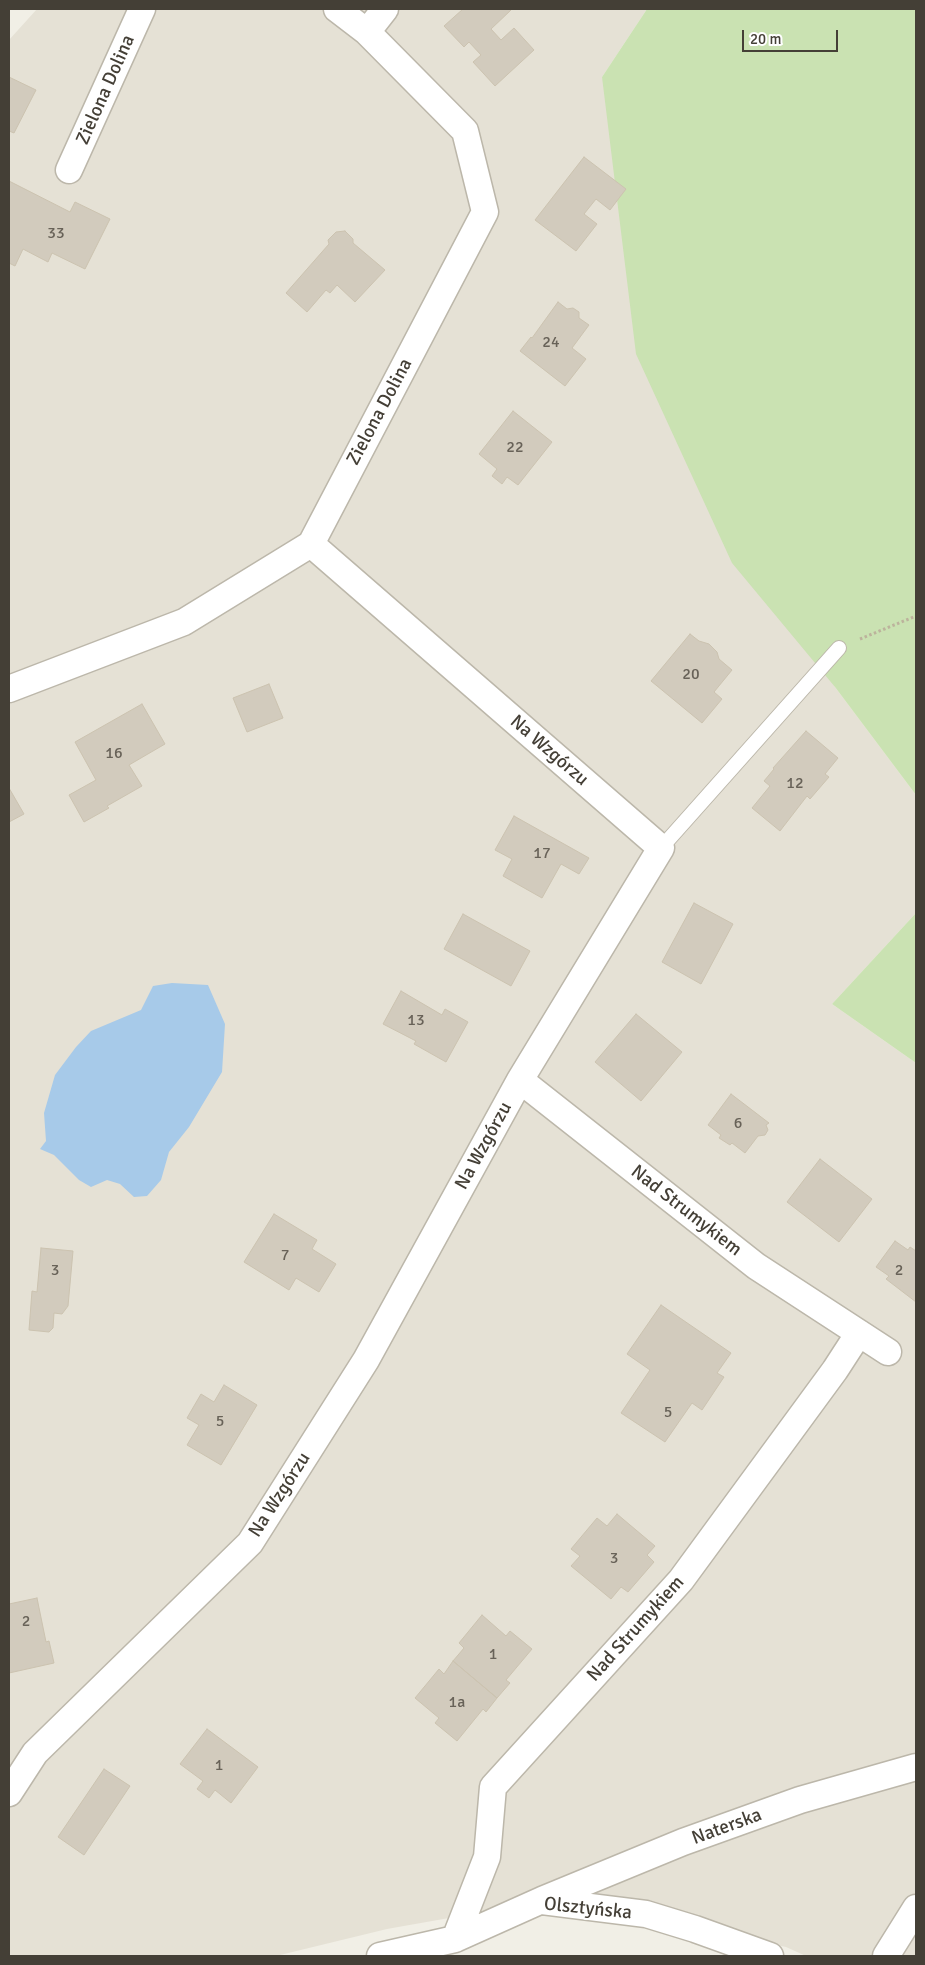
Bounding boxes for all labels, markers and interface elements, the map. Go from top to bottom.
scale bar [745,20,841,52]
text: 20 m [750,30,781,48]
street label: Zielona Dolina [72,32,140,148]
house number: 33 [47,224,65,244]
house number: 24 [542,333,560,353]
street label: Zielona Dolina [342,355,418,469]
house number: 22 [506,438,524,458]
house number: 20 [682,665,700,685]
street label: Na Wzgórzu [505,711,593,791]
house number: 16 [105,744,123,764]
house number: 12 [786,774,804,794]
house number: 17 [533,844,551,864]
house number: 13 [407,1011,425,1031]
street label: Na Wzgórzu [451,1098,517,1194]
house number: 6 [734,1114,742,1134]
street label: Nad Strumykiem [626,1161,746,1261]
house number: 7 [281,1246,289,1266]
house number: 3 [51,1261,59,1281]
house number: 2 [895,1261,903,1281]
house number: 5 [664,1403,672,1423]
house number: 5 [216,1412,224,1432]
street label: Na Wzgórzu [244,1448,316,1542]
house number: 3 [610,1549,618,1569]
street label: Nad Strumykiem [583,1571,689,1687]
house number: 2 [22,1612,30,1632]
house number: 1 [489,1645,497,1665]
house number: 1a [449,1693,465,1713]
house number: 1 [215,1756,223,1776]
street label: Naterska [689,1804,765,1850]
street label: Olsztyńska [543,1893,633,1925]

